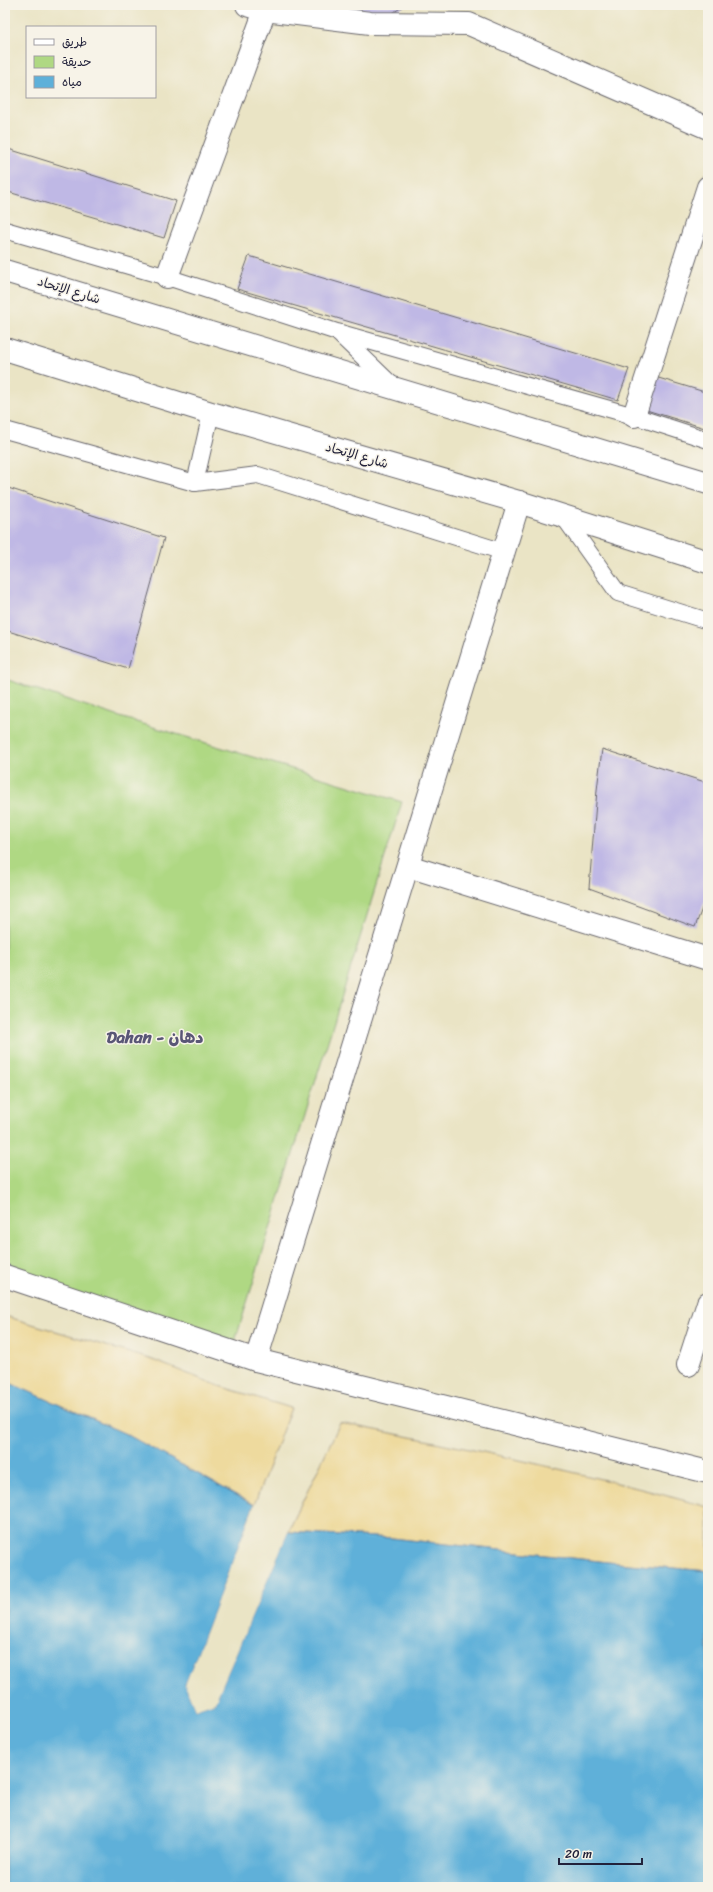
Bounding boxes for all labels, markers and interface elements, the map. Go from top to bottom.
legend [26,26,156,98]
text: طريق [62,31,87,53]
text: حديقة [62,51,91,73]
text: مياه [62,71,82,93]
street label: شارع الإتحاد [35,270,103,310]
street label: شارع الإتحاد [323,435,391,475]
district label: Dahan - دهان [106,1022,204,1052]
scale bar [559,1840,642,1866]
text: 20 m [565,1843,592,1865]

